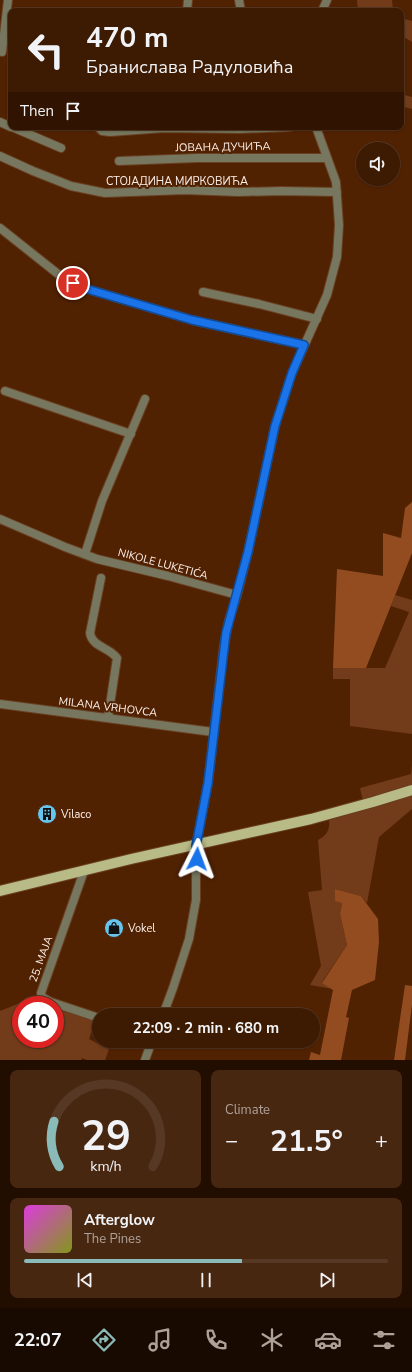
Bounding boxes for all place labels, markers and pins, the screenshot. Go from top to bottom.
pin [56,266,90,300]
building icon: Vilaco [36,803,58,825]
place label: Vilaco [60,807,91,822]
shop icon: Vokel [103,917,125,939]
place label: Vokel [127,921,156,936]

